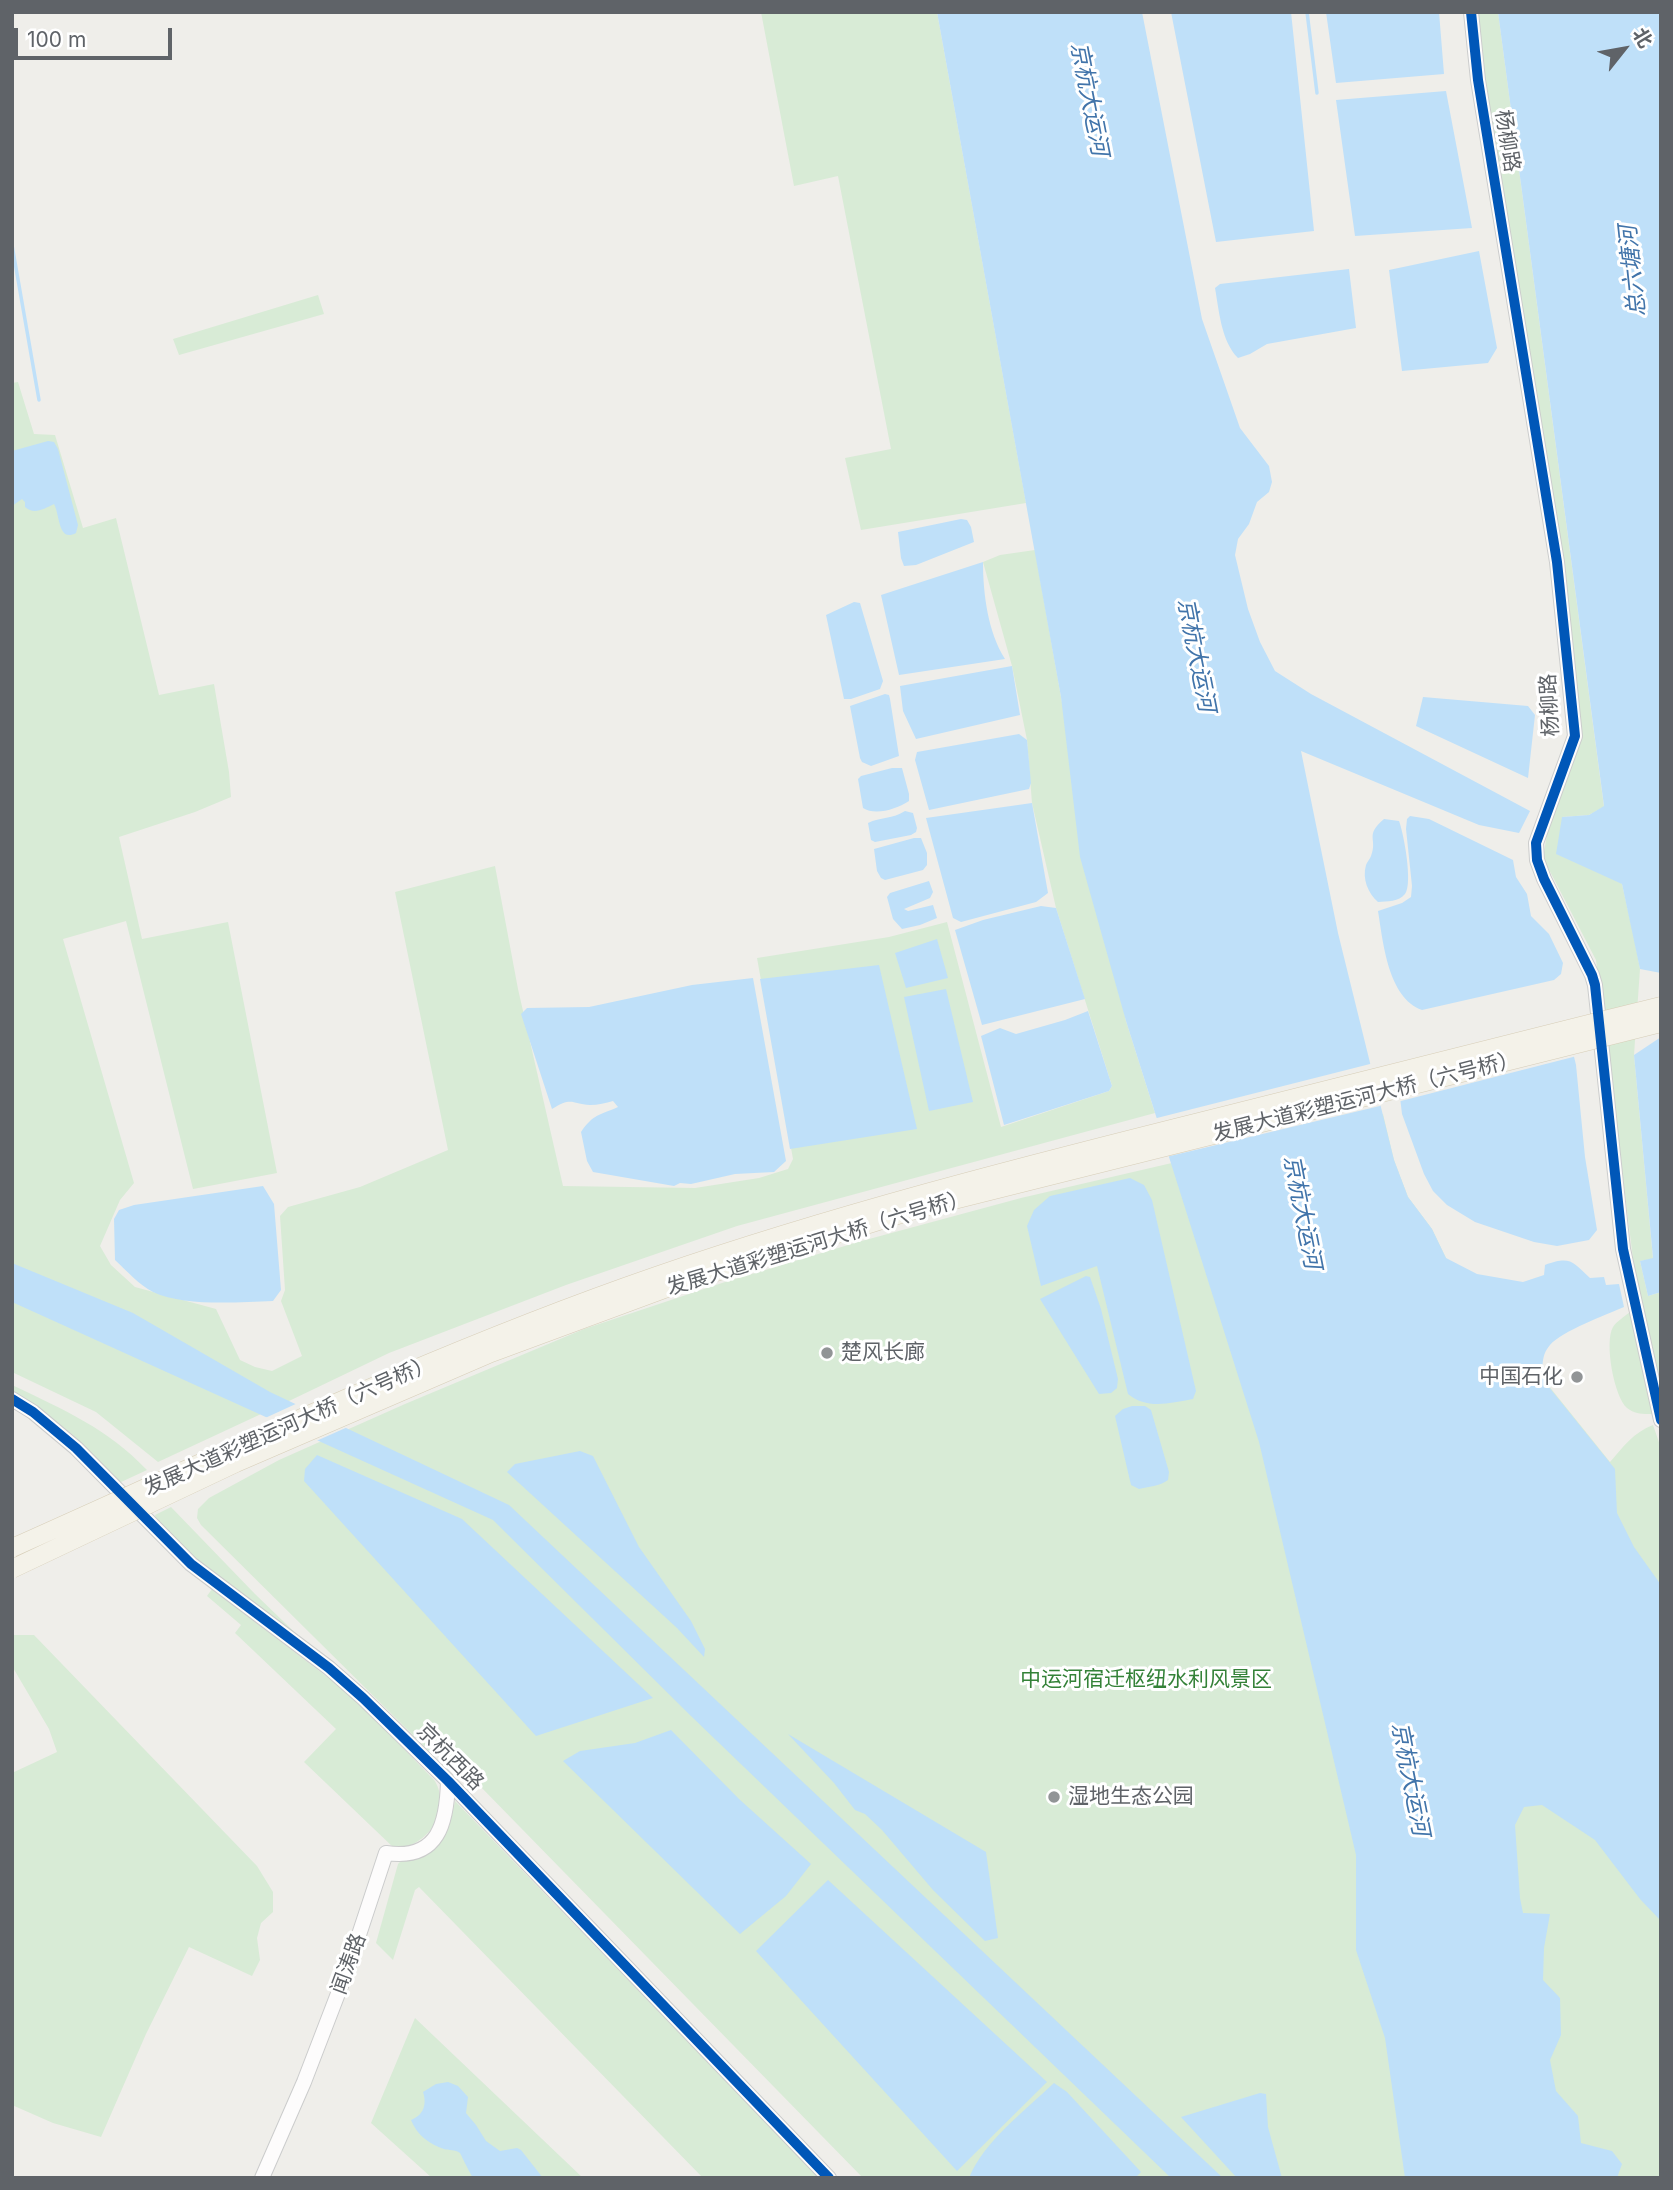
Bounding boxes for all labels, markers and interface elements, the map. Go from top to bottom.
scale bar [18,14,175,58]
north arrow [1589,14,1659,84]
text: 北 [1628,24,1657,52]
text: 100 m [27,27,86,52]
water label: 京杭大运河 [1064,40,1114,158]
street label: 杨柳路 [1490,108,1524,174]
water label: 总六塘河 [1614,224,1652,318]
water label: 京杭大运河 [1171,596,1221,714]
street label: 杨柳路 [1536,673,1564,737]
street label: 发展大道彩塑运河大桥（六号桥） [1210,1047,1522,1147]
water label: 京杭大运河 [1277,1153,1327,1271]
street label: 发展大道彩塑运河大桥（六号桥） [664,1185,972,1301]
place label: 楚风长廊 [841,1340,925,1366]
marker: 楚风长廊 [819,1345,835,1361]
street label: 发展大道彩塑运河大桥（六号桥） [140,1350,438,1502]
place label: 中国石化 [1479,1364,1563,1390]
marker: 中国石化 [1569,1369,1585,1385]
park label: 中运河宿迁枢纽水利风景区 [1020,1667,1272,1693]
street label: 京杭西路 [411,1718,489,1796]
water label: 京杭大运河 [1385,1720,1435,1838]
place label: 湿地生态公园 [1068,1784,1194,1810]
marker: 湿地生态公园 [1046,1789,1062,1805]
street label: 闻涛路 [326,1930,372,1998]

